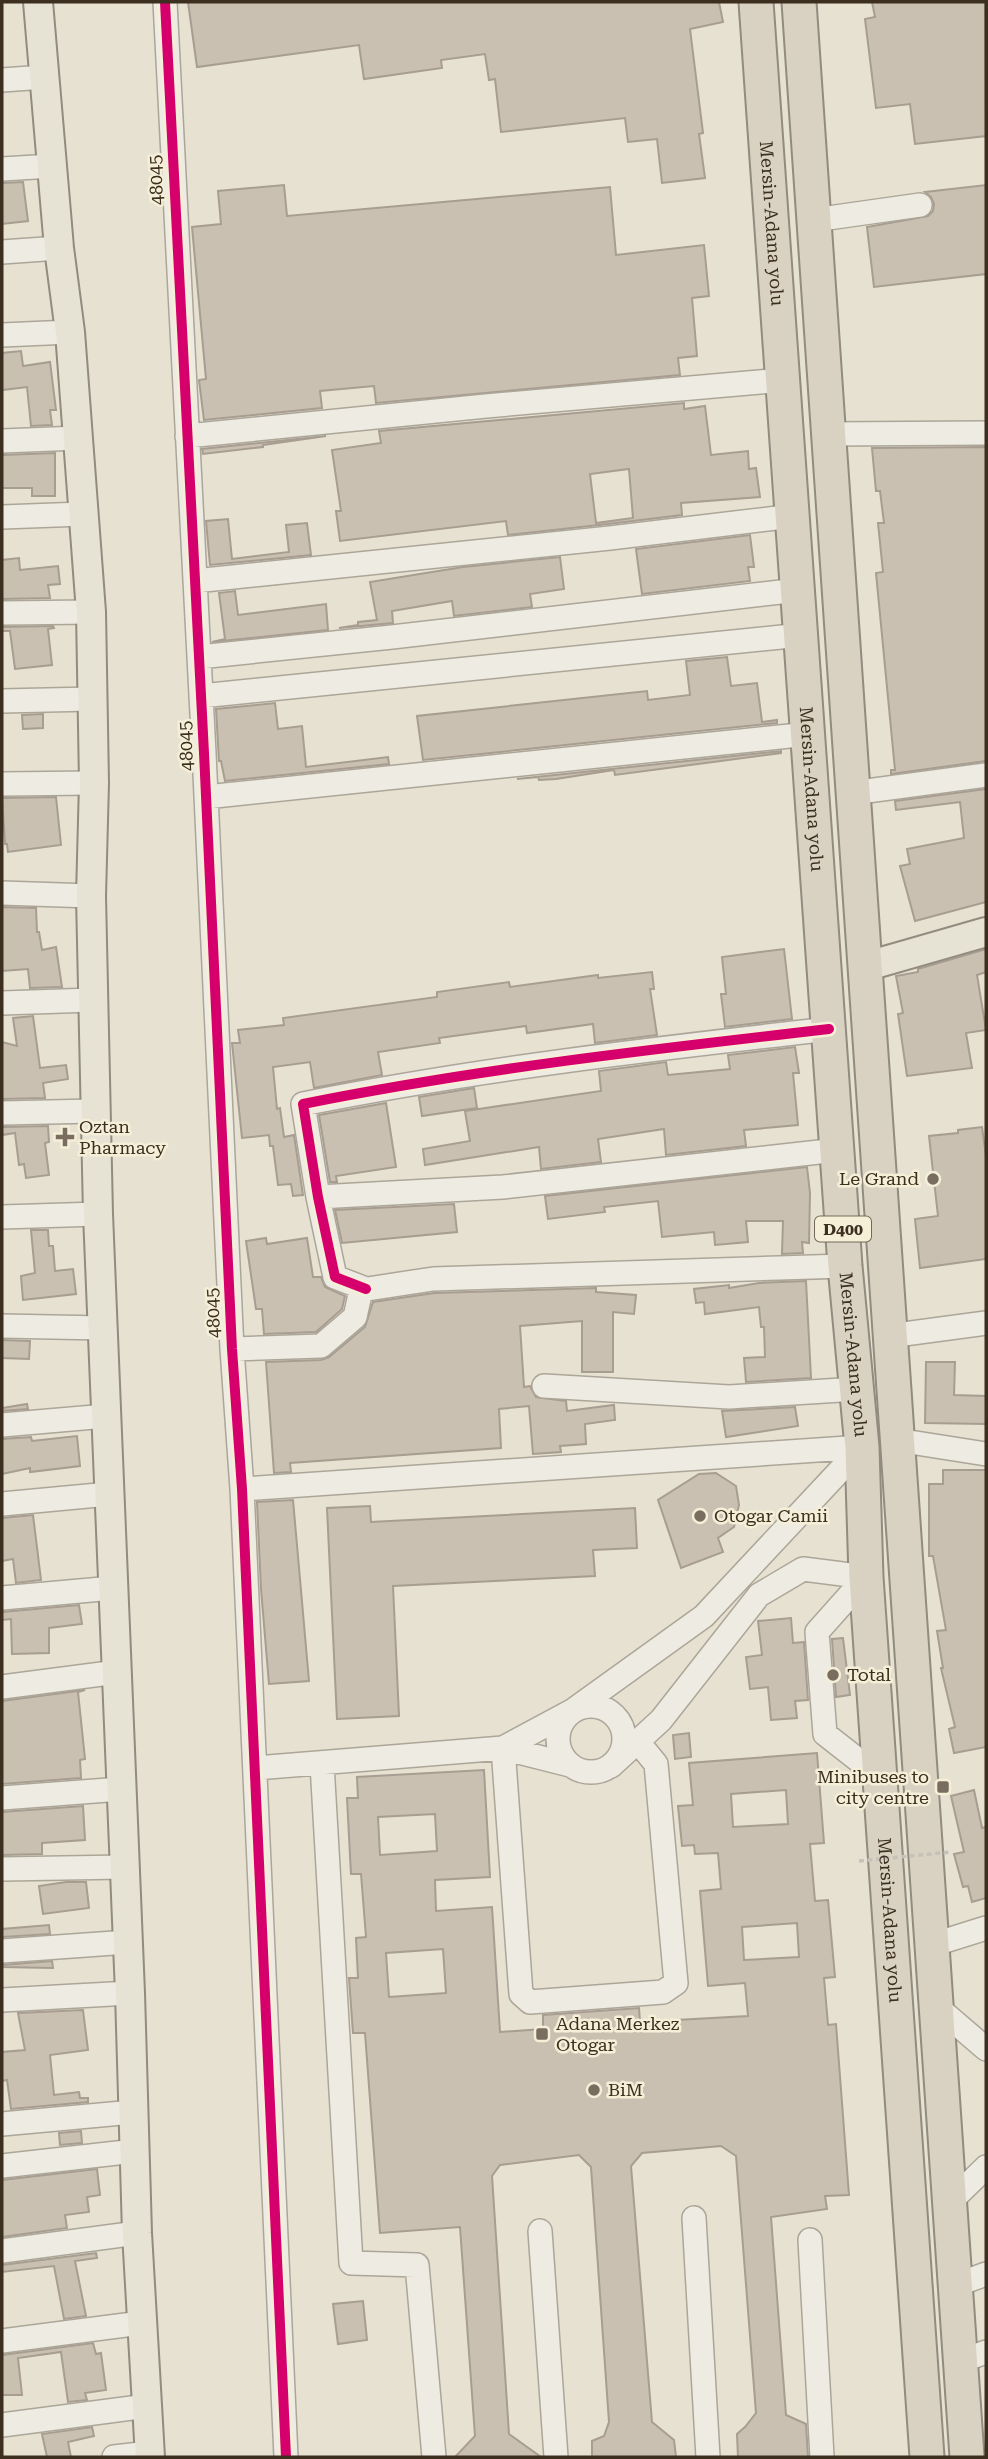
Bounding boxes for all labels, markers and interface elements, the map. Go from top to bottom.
street label: Mersin-Adana yolu [756,140,788,307]
street label: 48045 [144,154,167,206]
street label: Mersin-Adana yolu [796,706,828,872]
street label: 48045 [174,720,197,772]
place label: Oztan Pharmacy [79,1116,166,1158]
marker: Oztan Pharmacy [57,1129,73,1145]
place label: Le Grand [839,1168,919,1189]
marker: Le Grand [925,1171,941,1187]
road number: D400 [815,1217,871,1242]
street label: Mersin-Adana yolu [836,1271,872,1438]
street label: 48045 [201,1287,224,1339]
place label: Otogar Camii [714,1505,828,1526]
marker: Otogar Camii [692,1508,708,1524]
place label: Total [847,1664,891,1685]
marker: Total [825,1667,841,1683]
place label: Minibuses to city centre [817,1766,929,1808]
marker: Minibuses to city centre [935,1779,951,1795]
street label: Mersin-Adana yolu [874,1837,906,2003]
place label: Adana Merkez Otogar [556,2013,680,2055]
marker: Adana Merkez Otogar [534,2026,550,2042]
place label: BiM [608,2079,643,2100]
marker: BiM [586,2082,602,2098]

